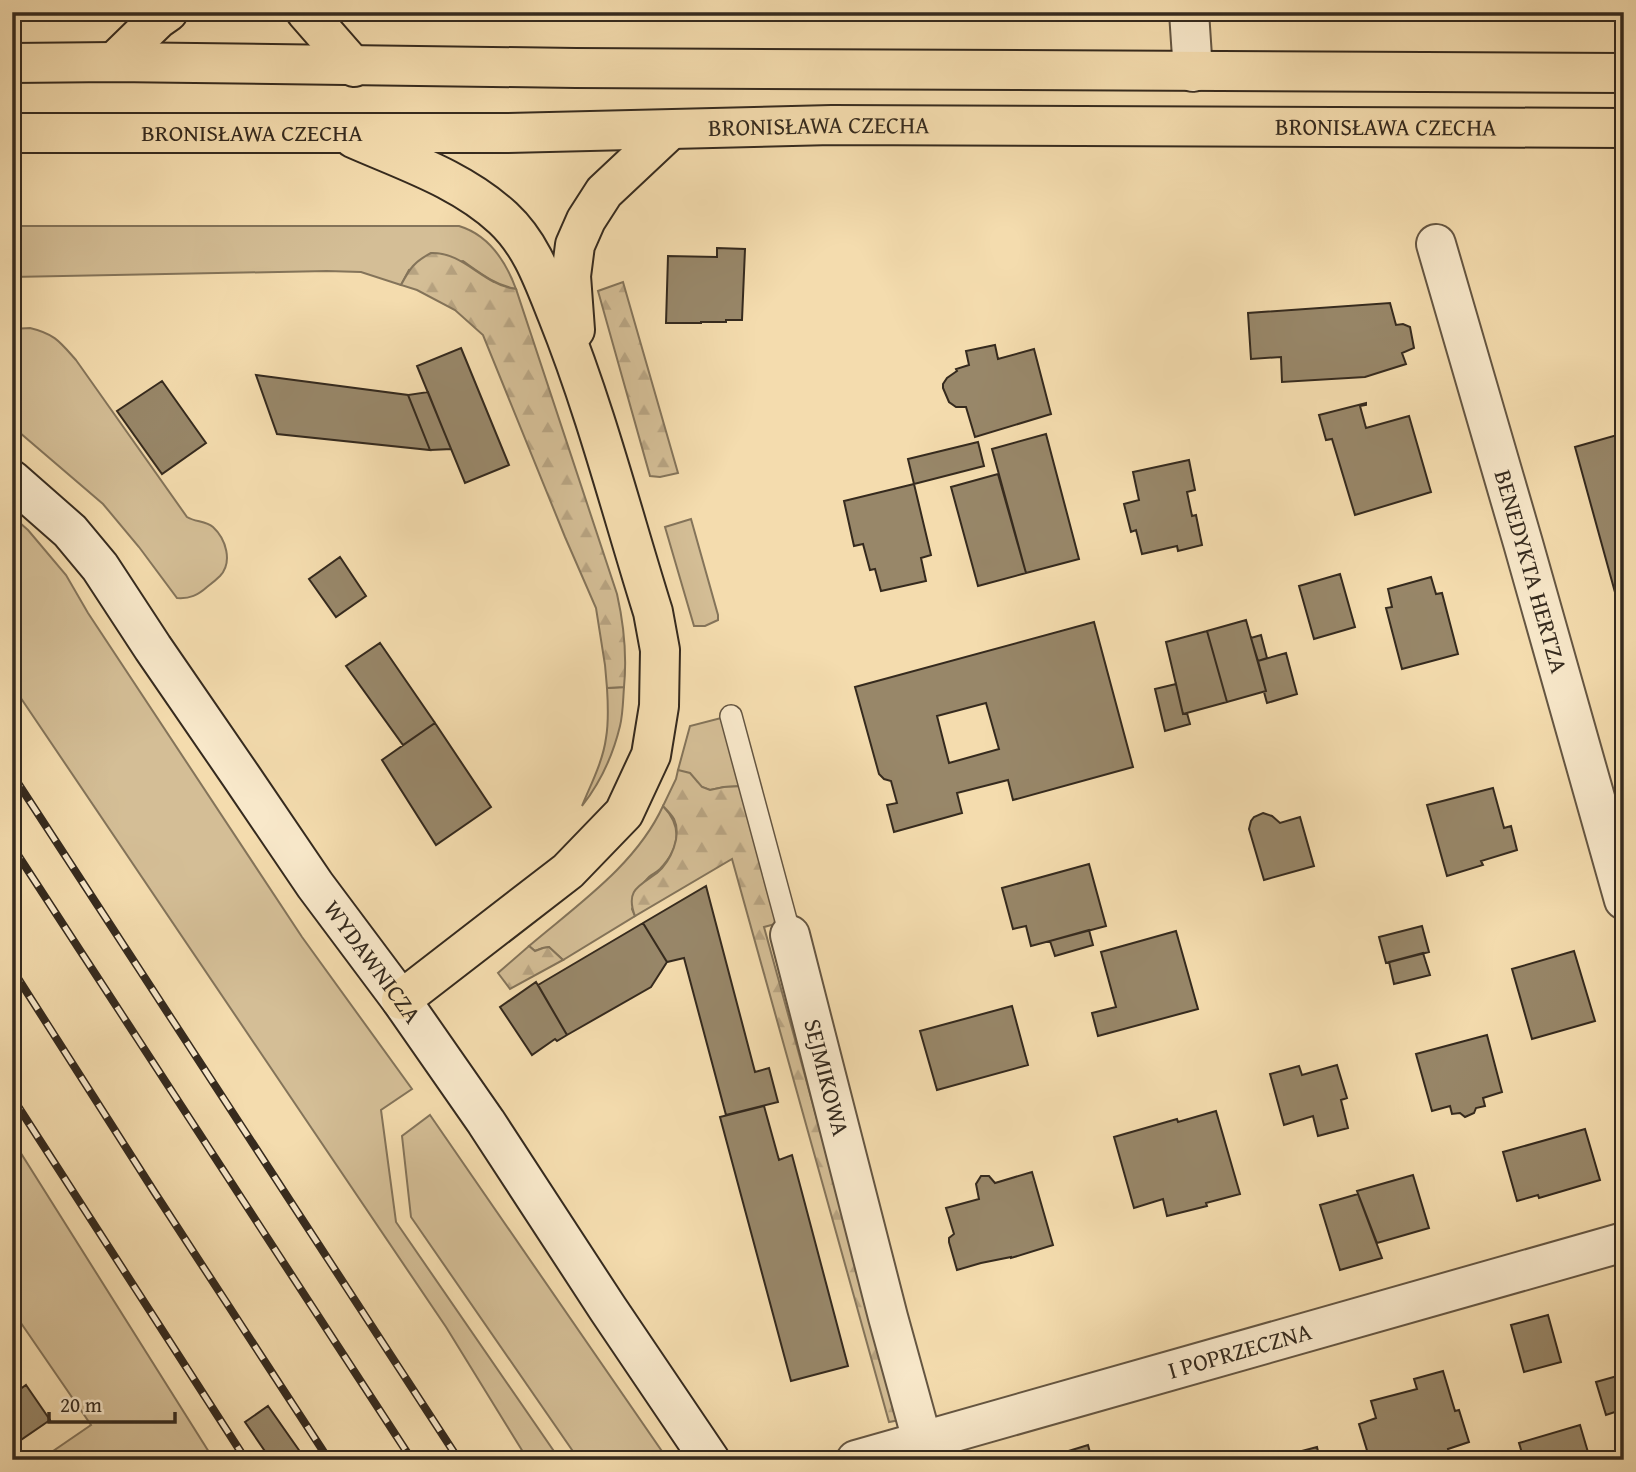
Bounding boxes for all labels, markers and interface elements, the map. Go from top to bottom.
street label: BRONISŁAWA CZECHA [708,107,930,145]
street label: BRONISŁAWA CZECHA [1275,109,1497,145]
street label: BRONISŁAWA CZECHA [141,115,363,150]
street label: BENEDYKTA HERTZA [1486,465,1577,678]
street label: WYDAWNICZA [315,893,430,1031]
street label: SEJMIKOWA [795,1015,859,1140]
street label: I POPRZECZNA [1164,1313,1316,1388]
scale bar [49,1381,175,1425]
text: 20 m [60,1389,102,1420]

